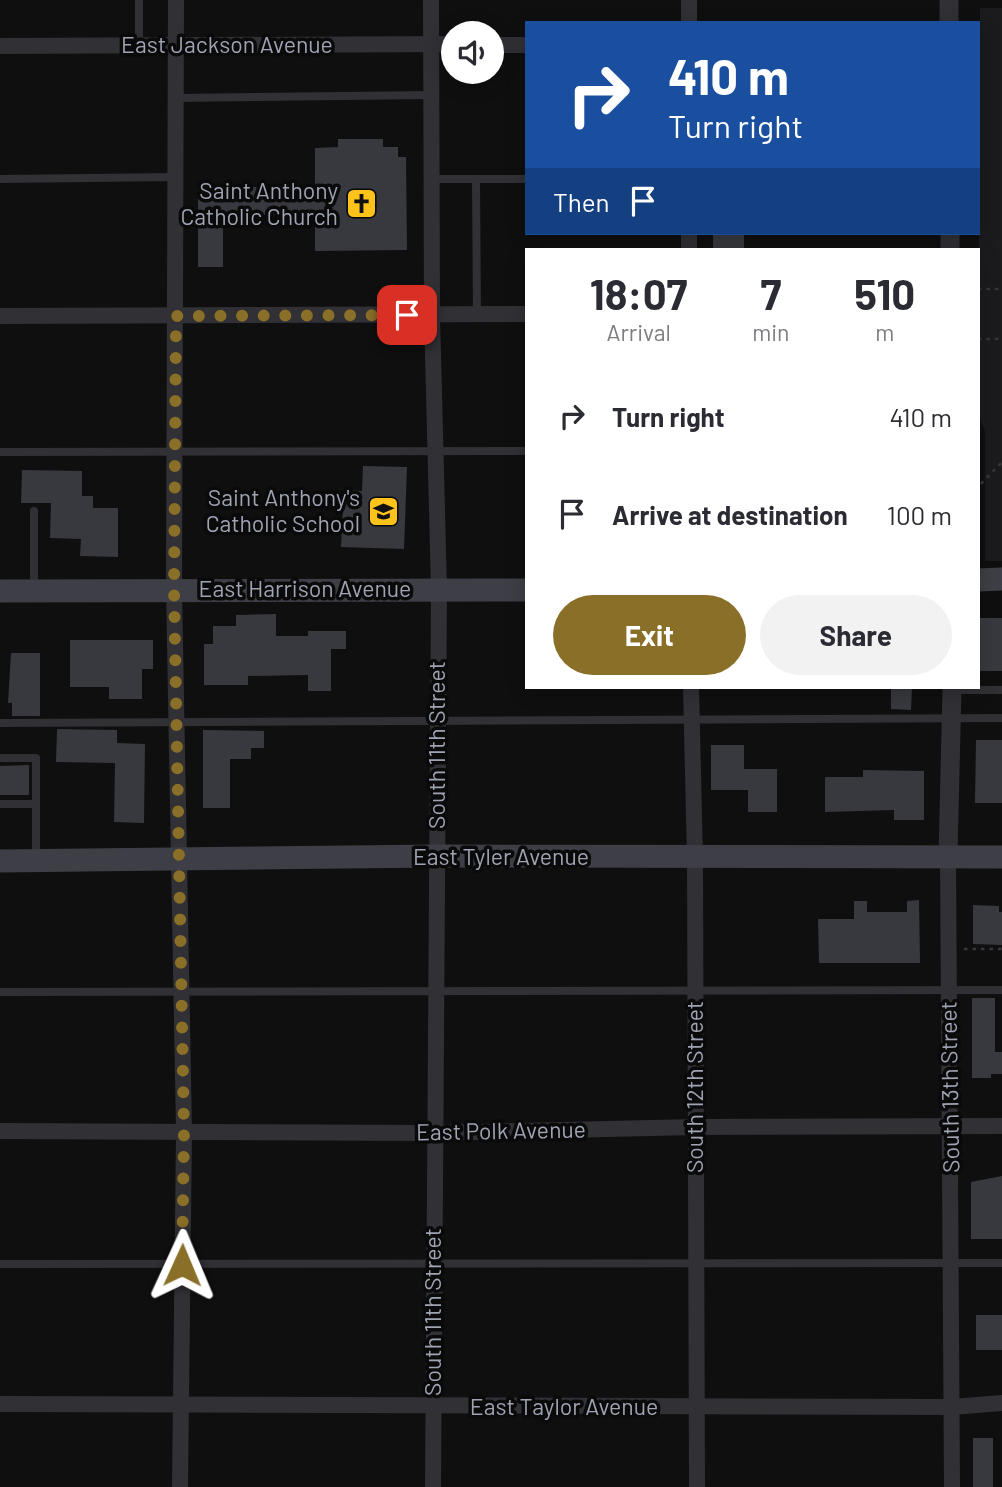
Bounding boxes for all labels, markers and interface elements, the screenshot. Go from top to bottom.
map controls [441,21,504,84]
button: sound [441,21,504,84]
street label: East Jackson Avenue [121,30,333,58]
text: 410 m [668,46,789,105]
icon: right [553,49,644,140]
text: Turn right [668,106,803,144]
place label: Saint Anthony Catholic Church [180,176,338,230]
icon: arrive [624,182,662,220]
text: Then [553,186,610,217]
church icon: Saint Anthony Catholic Church [344,187,378,221]
text: 18:07 [590,268,687,318]
text: 7 [760,268,781,318]
text: 510 [854,268,915,318]
pin [377,285,437,345]
icon: arrive [388,296,426,334]
text: Arrival [606,318,671,346]
text: min [752,318,789,346]
text: m [875,318,894,346]
icon: right [553,397,591,435]
text: Turn right [612,401,725,432]
text: 410 m [890,401,952,432]
place label: Saint Anthony's Catholic School [206,483,360,537]
school or university icon: Saint Anthony's Catholic School [366,494,400,528]
icon: arrive [553,495,591,533]
text: Arrive at destination [612,499,848,530]
text: 100 m [887,499,952,530]
street label: East Harrison Avenue [199,574,411,602]
button: Exit [553,595,746,675]
button: Share [760,595,952,675]
street label: South 11th Street [422,661,450,829]
street label: East Tyler Avenue [413,842,589,870]
street label: South 12th Street [680,1001,708,1173]
street label: South 13th Street [934,1001,964,1173]
street label: East Polk Avenue [416,1115,586,1145]
position arrow [145,1228,219,1302]
street label: South 11th Street [418,1228,446,1396]
street label: East Taylor Avenue [470,1392,658,1420]

